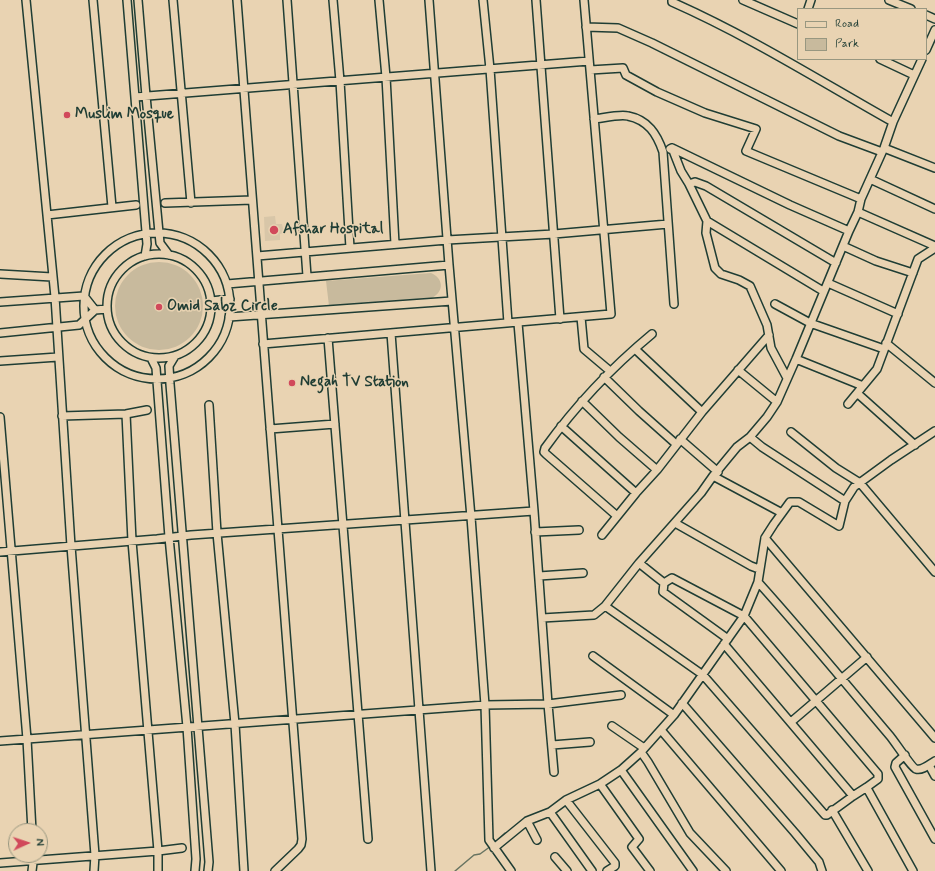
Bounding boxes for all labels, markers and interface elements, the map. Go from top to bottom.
legend [797,8,927,60]
text: Road [835,16,859,32]
text: Park [835,36,859,52]
place label: Muslim Mosque [75,106,174,124]
marker: Muslim Mosque [62,110,72,120]
place label: Afshar Hospital [283,221,384,239]
marker: Afshar Hospital [268,224,280,236]
place label: Omid Sabz Circle [167,298,278,316]
marker: Omid Sabz Circle [154,302,164,312]
place label: Negah TV Station [300,374,409,392]
marker: Negah TV Station [287,378,297,388]
north arrow [8,823,48,863]
text: N [32,838,46,846]

